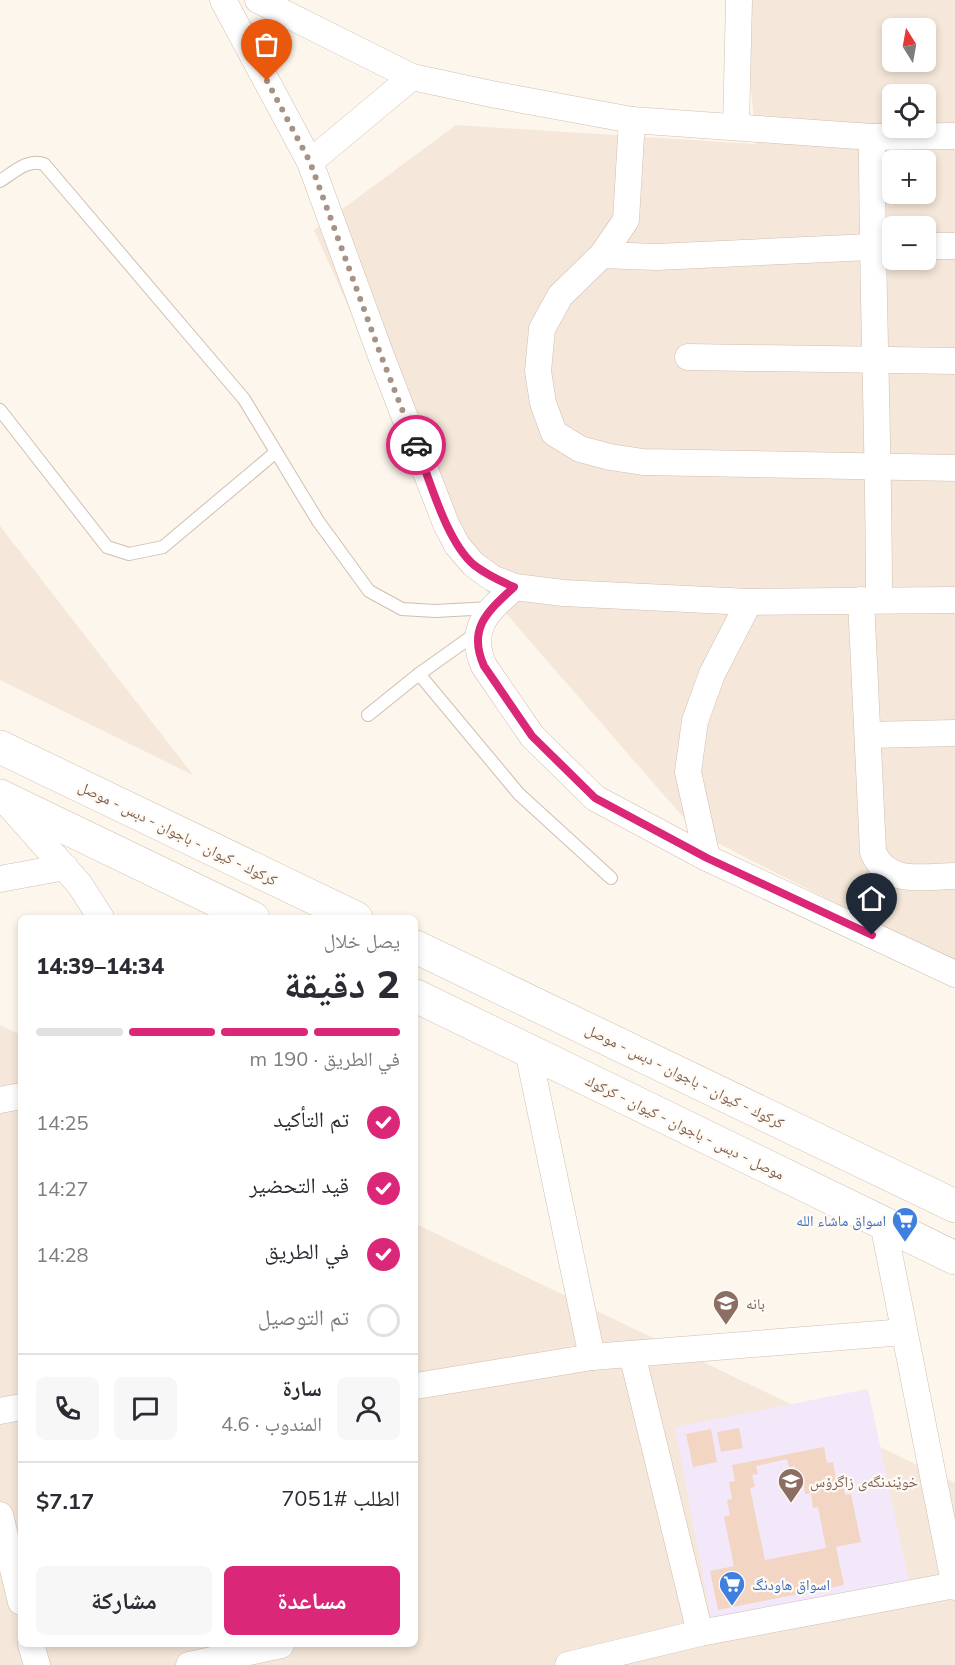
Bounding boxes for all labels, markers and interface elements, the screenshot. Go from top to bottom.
north arrow [882,18,936,72]
map controls [882,18,936,270]
pin [241,19,292,81]
icon: bag [250,28,283,61]
button: locate [882,84,936,138]
button: + [882,150,936,204]
button: − [882,216,936,270]
courier [386,415,446,475]
icon: car [400,429,433,462]
street label: كركوك - كيوان - باجوان - دبس - موصل [75,776,281,890]
pin [846,873,897,935]
icon: home [855,882,888,915]
text: يصل خلال [324,928,400,953]
text: 14:34–14:39 [36,952,164,980]
text: 2 دقيقة [284,959,400,1008]
street label: كركوك - كيوان - باجوان - دبس - موصل [582,1019,788,1133]
text: في الطريق · 190 m [249,1046,400,1071]
street label: موصل - دبس - باجوان - كيوان - كركوك [582,1070,788,1184]
text: تم التأكيد [273,1105,349,1133]
icon: check [367,1106,400,1139]
text: 14:25 [36,1110,89,1135]
text: قيد التحضير [249,1171,349,1199]
icon: check [367,1172,400,1205]
text: 14:27 [36,1176,89,1201]
supermarket icon: اسواق ماشاء الله [890,1205,920,1243]
place label: اسواق ماشاء الله [796,1211,886,1231]
text: في الطريق [265,1237,349,1265]
icon: check [367,1238,400,1271]
text: 14:28 [36,1242,89,1267]
school or university icon: بانە [711,1288,741,1326]
place label: بانە [746,1294,765,1313]
text: تم التوصيل [258,1303,349,1331]
text: سارة [283,1374,322,1402]
button: phone [36,1377,99,1440]
button: chat [114,1377,177,1440]
button: person [337,1377,400,1440]
text: المندوب · 4.6 [221,1411,322,1436]
school or university icon: خوێندنگەی زاگرۆس [776,1466,806,1504]
place label: خوێندنگەی زاگرۆس [810,1472,918,1492]
text: الطلب #7051 [281,1484,400,1512]
text: $7.17 [36,1487,94,1515]
button: مشاركة [36,1566,212,1635]
button: مساعدة [224,1566,400,1635]
supermarket icon: اسواق هاودنگ [717,1569,747,1607]
place label: اسواق هاودنگ [752,1575,830,1595]

